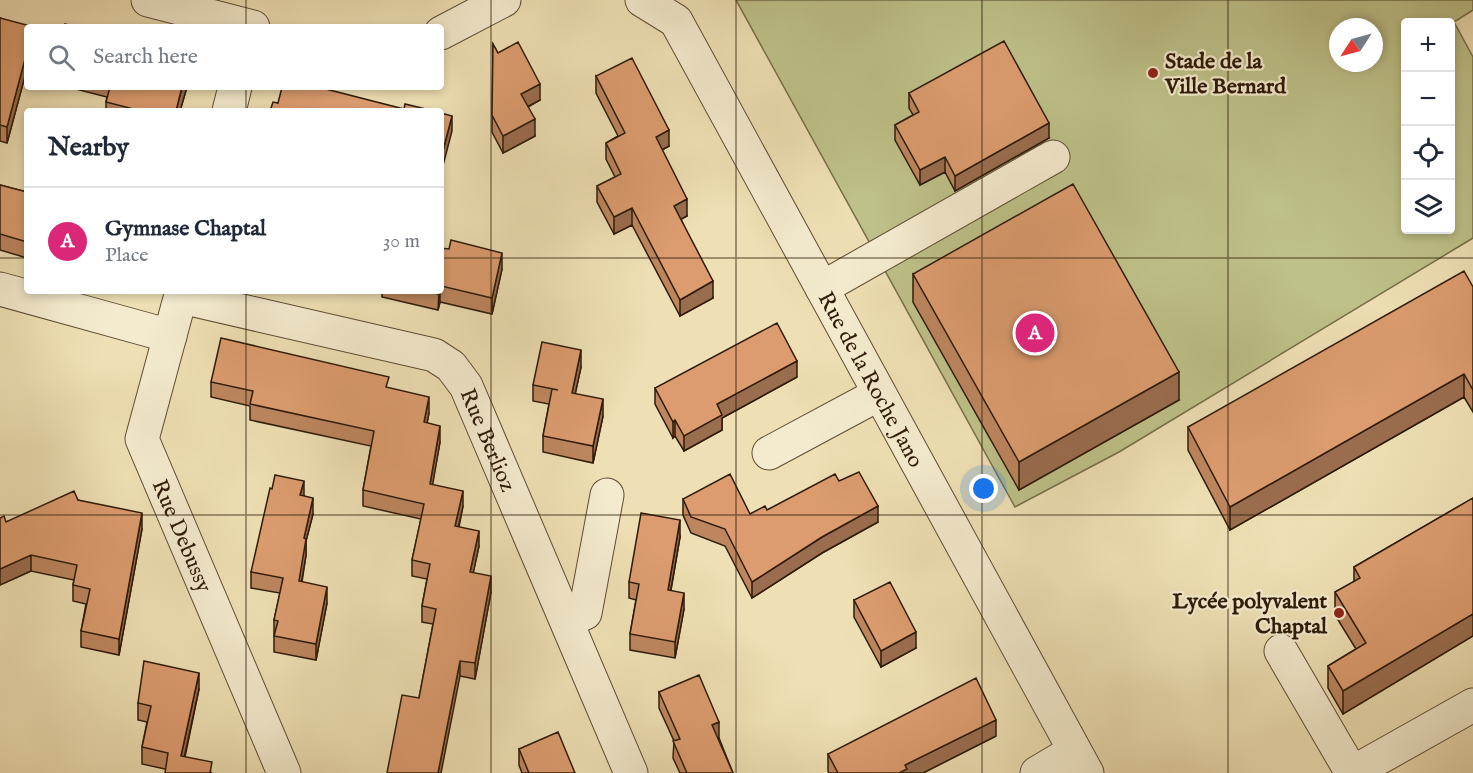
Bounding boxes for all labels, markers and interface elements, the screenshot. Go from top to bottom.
north arrow [1329,18,1383,72]
map controls [1401,18,1455,234]
button: + [1401,18,1455,72]
search box [24,24,444,90]
icon: search [45,41,78,74]
text: Search here [93,43,198,71]
place label: Stade de la Ville Bernard [1164,48,1287,101]
marker: Stade de la Ville Bernard [1146,66,1160,80]
button: − [1401,72,1455,126]
button: locate [1401,126,1455,180]
text: Nearby [48,131,129,164]
button: layers [1401,180,1455,234]
text: Gymnase Chaptal [105,215,266,243]
text: A [61,229,74,254]
text: 30 m [383,229,420,254]
text: Place [105,243,148,268]
street label: Rue de la Roche Jano [811,287,929,473]
pin: A [1016,310,1054,356]
street label: Rue Berlioz [453,384,521,496]
your location [969,474,998,503]
street label: Rue Debussy [145,475,218,597]
place label: Lycée polyvalent Chaptal [1172,588,1328,641]
marker: Lycée polyvalent Chaptal [1332,606,1346,620]

